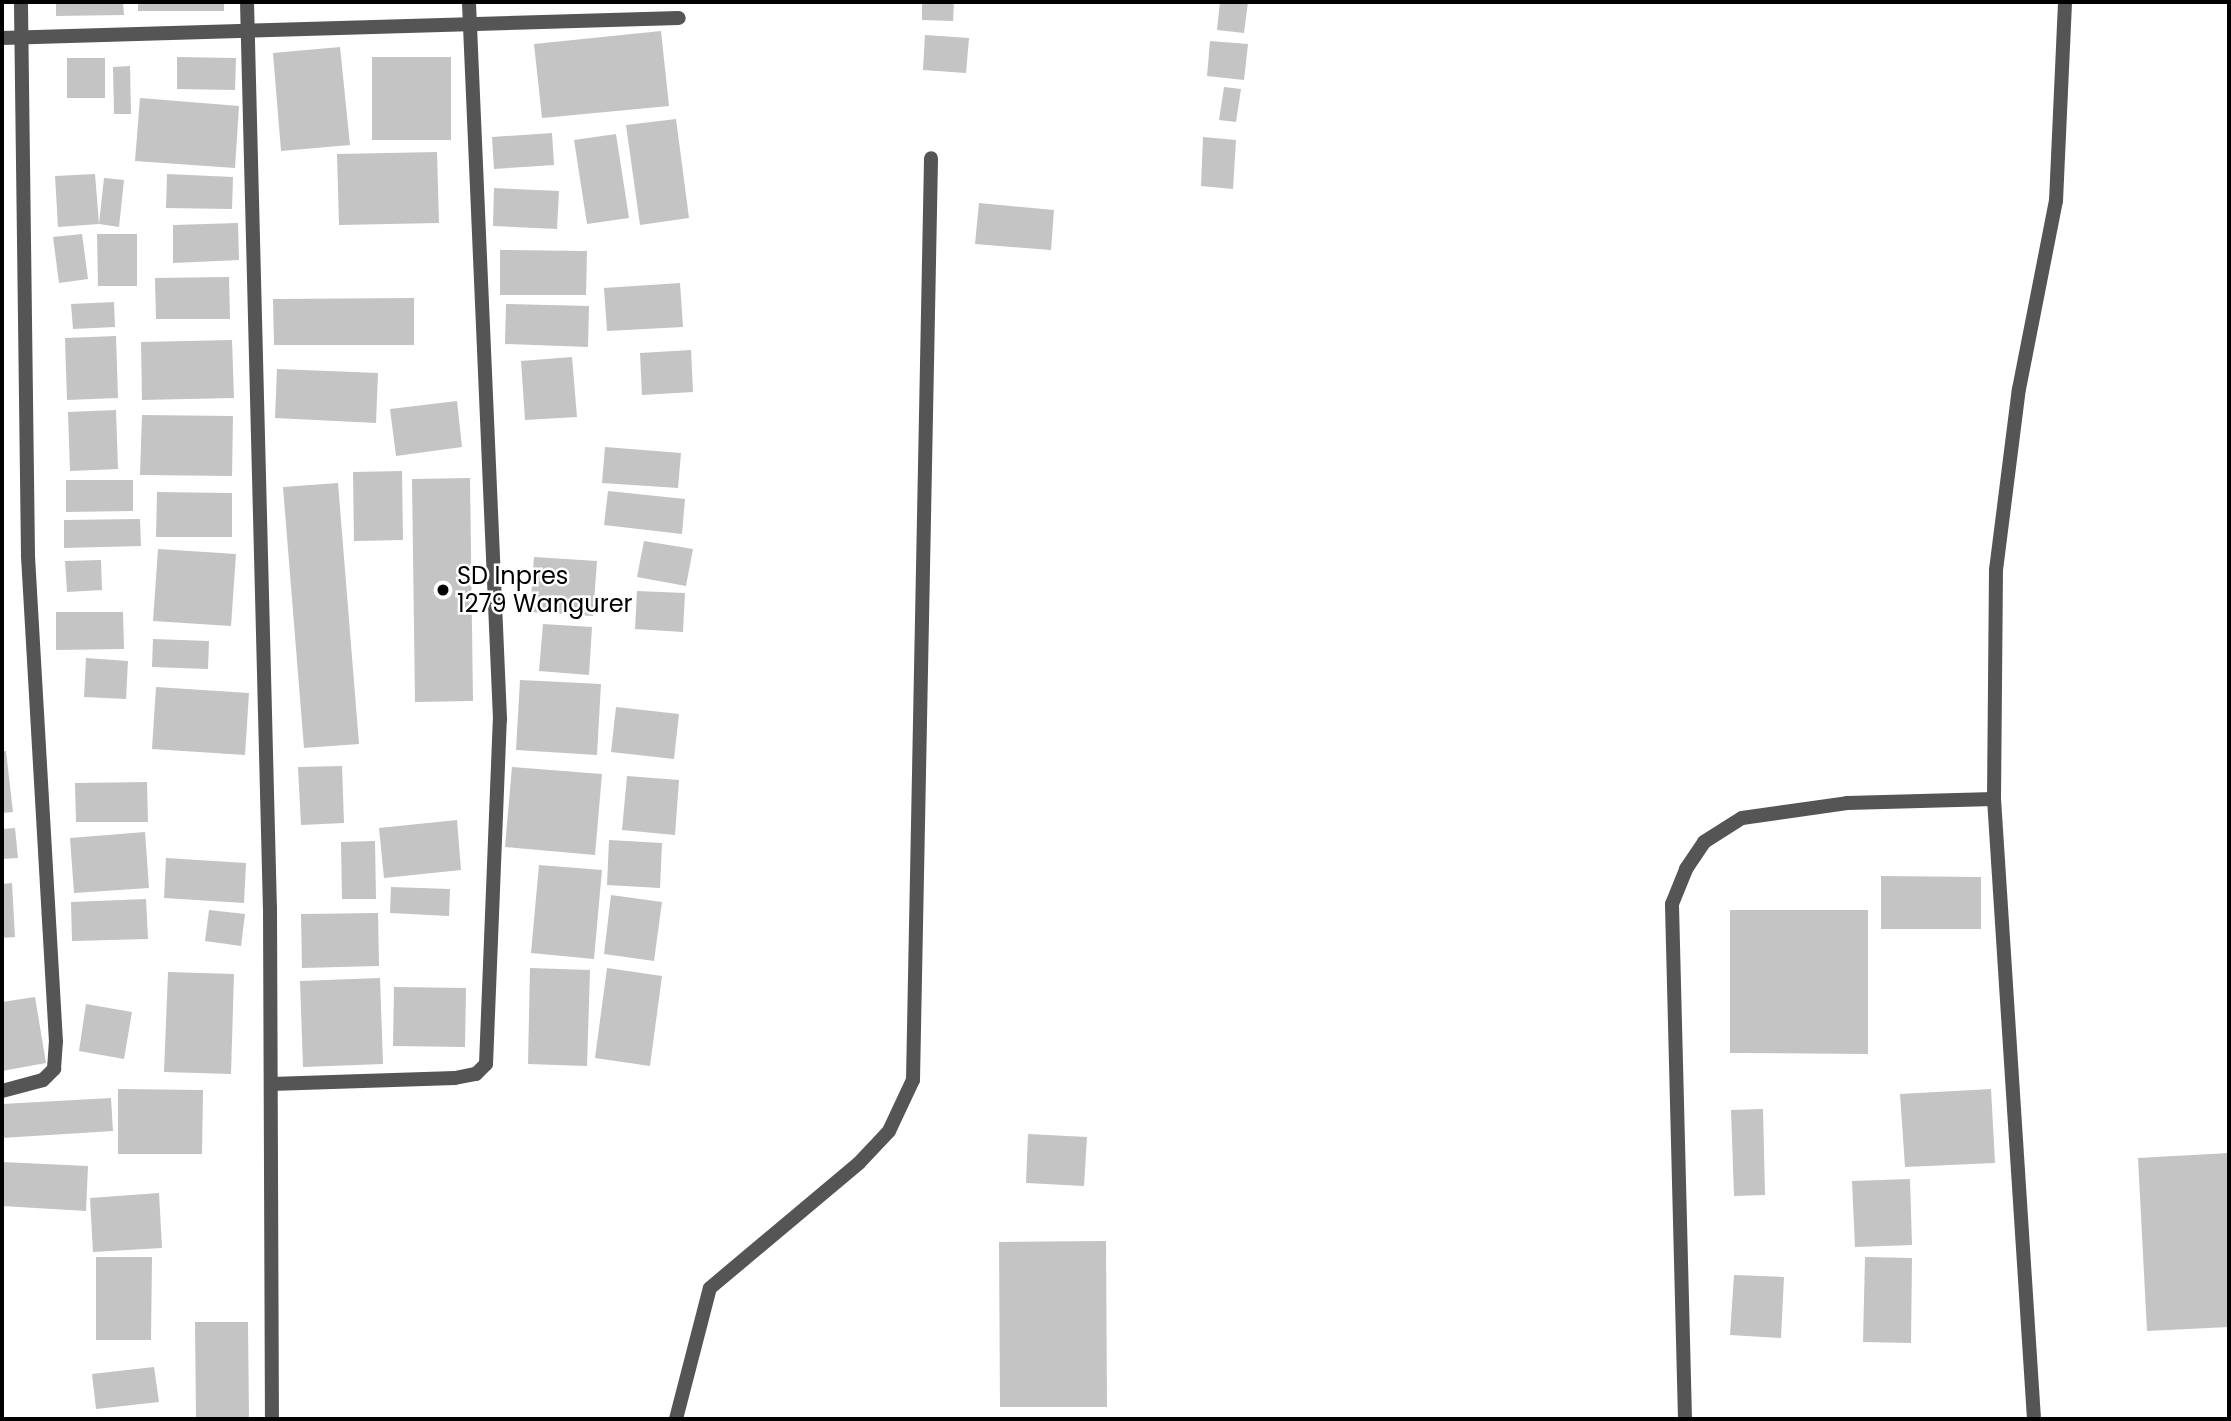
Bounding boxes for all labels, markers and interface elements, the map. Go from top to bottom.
place label: SD Inpres 1279 Wangurer [457,562,632,618]
marker: SD Inpres 1279 Wangurer [435,582,451,598]

